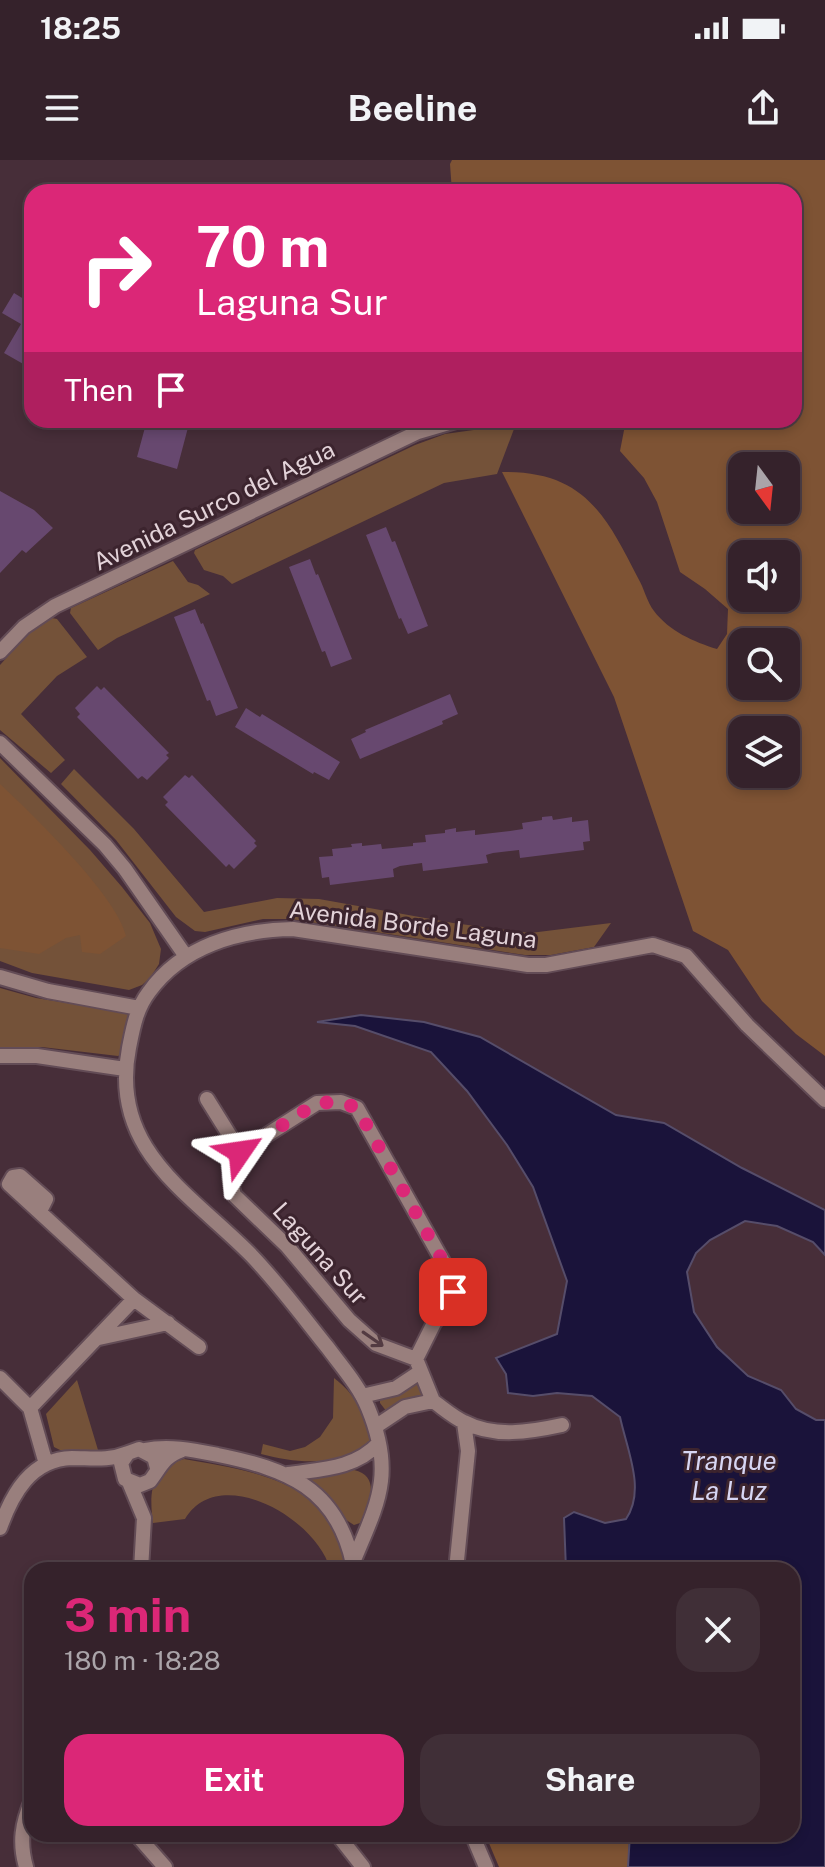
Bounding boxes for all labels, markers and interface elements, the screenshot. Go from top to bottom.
text: 18:25 [40,10,121,46]
icon: menu [40,86,84,130]
icon: share [741,86,785,130]
text: Beeline [348,87,477,129]
text: 70 m [196,214,329,280]
icon: right [64,216,168,320]
text: Laguna Sur [196,281,388,323]
icon: arrive [149,368,193,412]
text: Then [64,372,133,408]
street label: Avenida Surco del Agua [88,434,339,576]
north arrow [728,452,800,524]
map controls [728,452,800,788]
button: sound [728,540,800,612]
button: search [728,628,800,700]
button: layers [728,716,800,788]
street label: Avenida Borde Laguna [288,895,539,953]
position arrow [198,1110,282,1194]
street label: Laguna Sur [268,1196,374,1310]
pin [419,1258,487,1326]
icon: arrive [431,1270,475,1314]
one-way arrow [362,1330,383,1347]
water label: Tranque La Luz [681,1445,777,1506]
text: 3 min [64,1586,191,1643]
button: close [676,1588,760,1672]
text: 180 m · 18:28 [64,1645,221,1676]
button: Exit [64,1734,404,1826]
button: Share [420,1734,760,1826]

